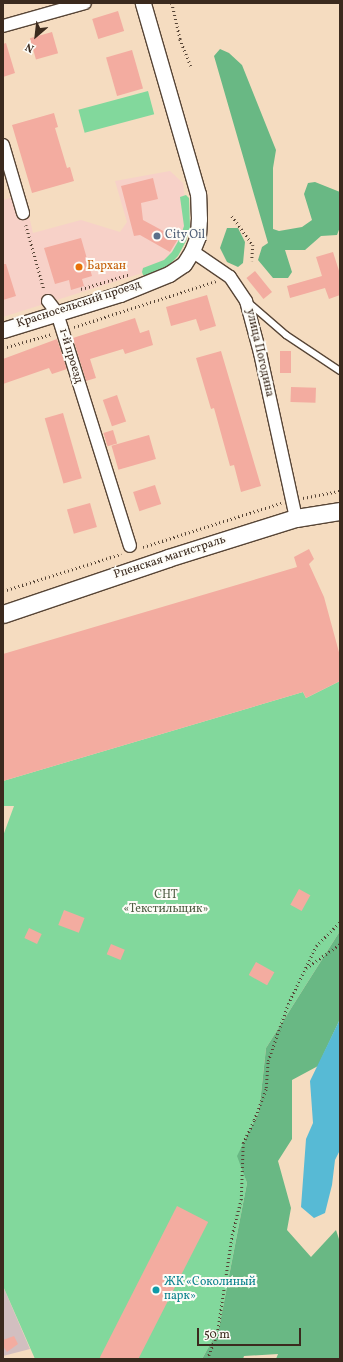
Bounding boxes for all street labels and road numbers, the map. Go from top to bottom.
street label: Красносельский проезд [15,278,143,332]
street label: улица Погодина [242,308,276,398]
street label: 1-й проезд [55,327,85,385]
street label: Рпенская магистраль [112,533,228,583]

